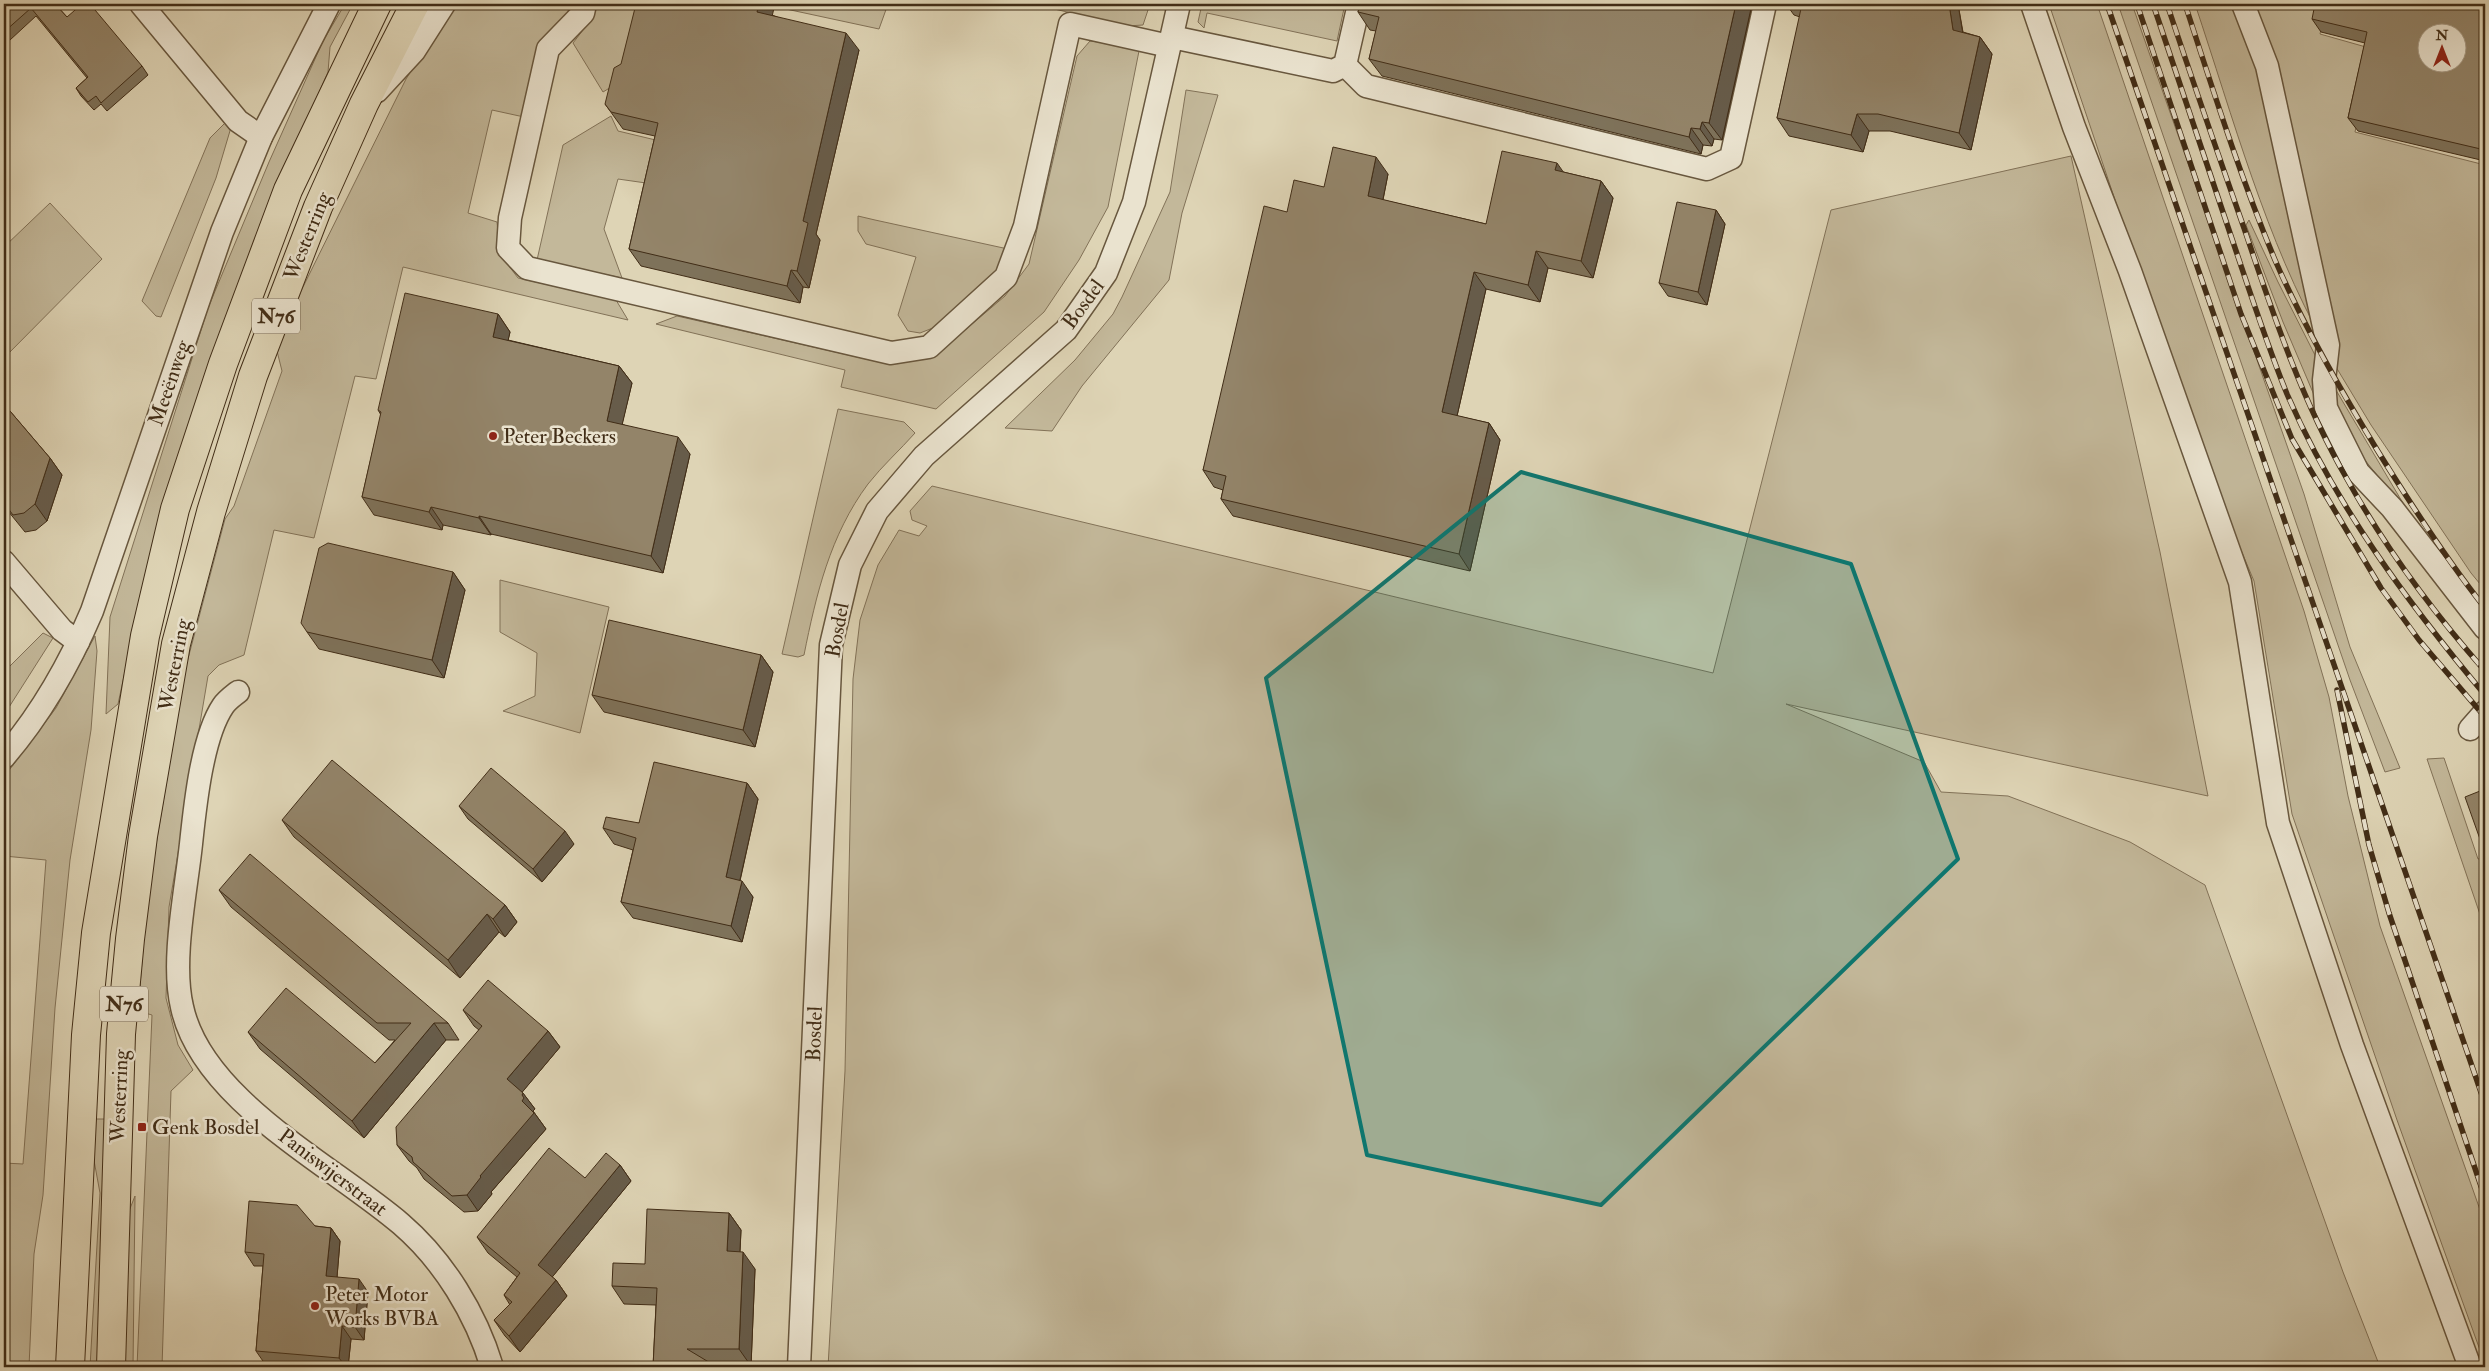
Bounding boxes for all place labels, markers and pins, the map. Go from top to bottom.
place label: Peter Beckers [503,423,616,450]
marker: Peter Beckers [487,430,499,442]
place label: Genk Bosdel [152,1114,260,1141]
marker: Genk Bosdel [136,1121,148,1133]
place label: Peter Motor Works BVBA [324,1281,439,1332]
marker: Peter Motor Works BVBA [309,1300,321,1312]

